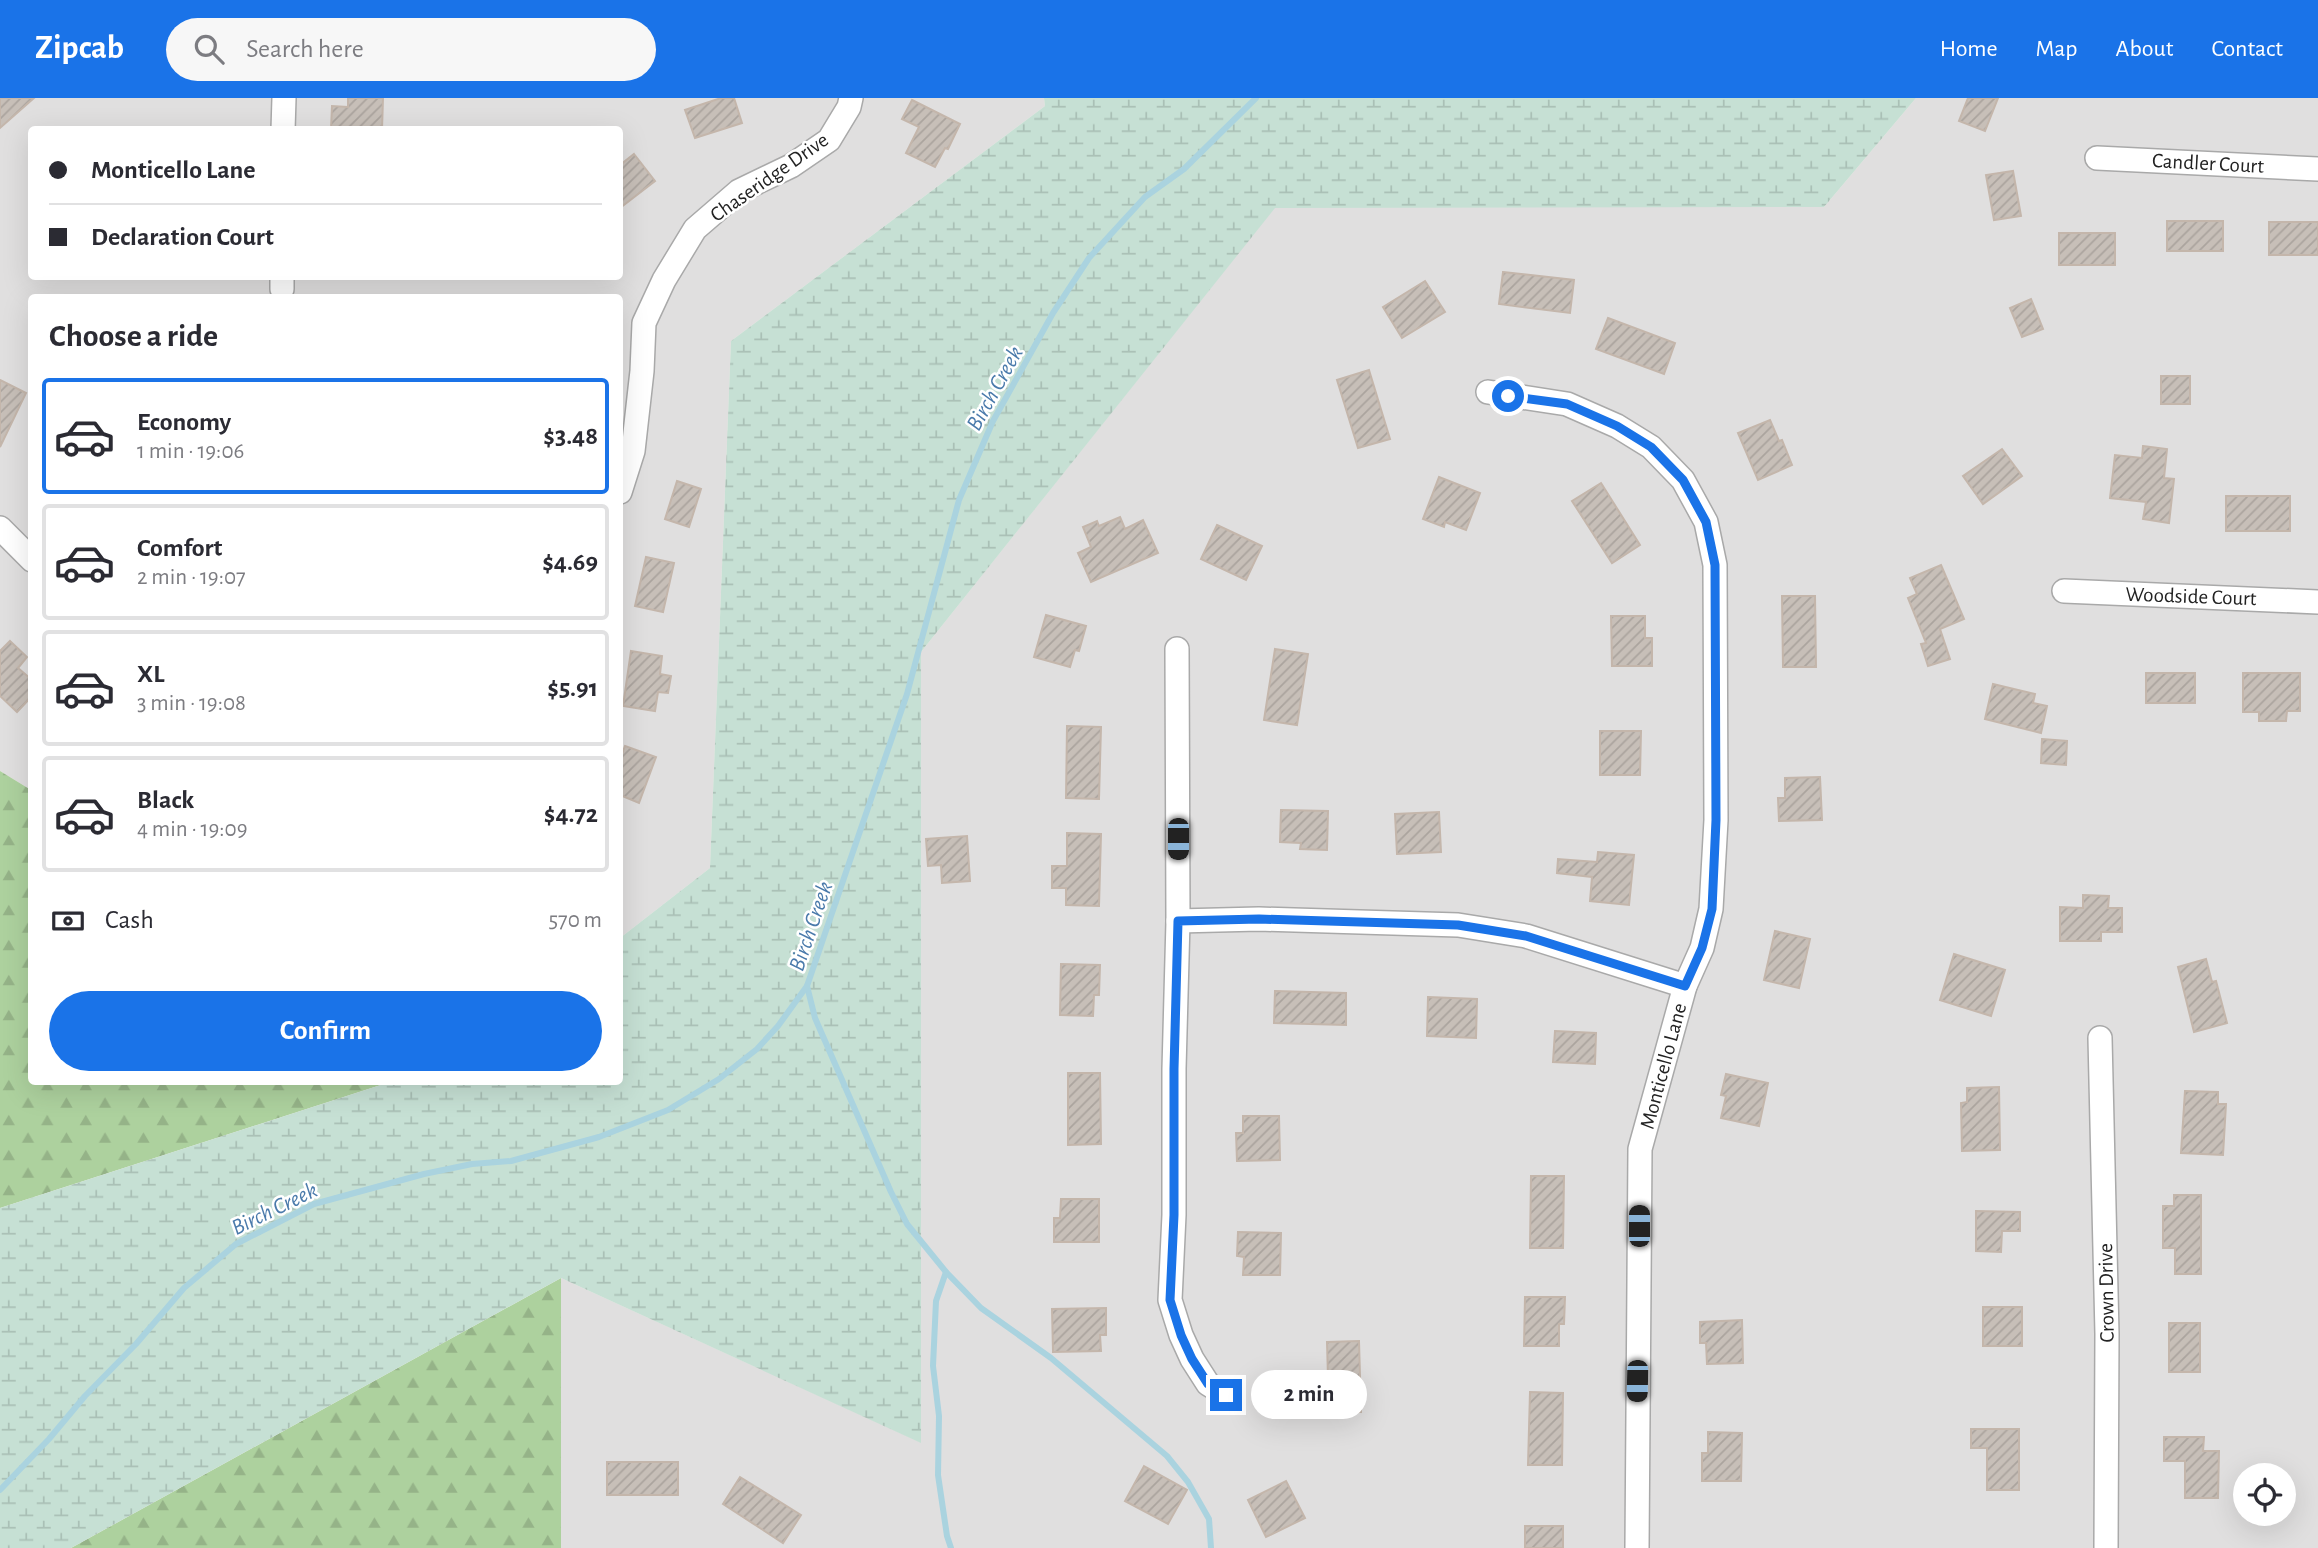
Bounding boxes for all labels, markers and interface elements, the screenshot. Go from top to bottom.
search box [166,18,656,81]
icon: search [190,30,228,68]
text: Zipcab [35,32,124,65]
text: Search here [246,36,364,62]
text: Home [1940,37,1998,61]
text: Map [2036,37,2078,61]
text: About [2116,37,2173,61]
text: Contact [2211,37,2283,61]
street label: Chaseridge Drive [706,129,832,226]
street label: Candler Court [2151,150,2265,177]
text: Monticello Lane [91,157,256,183]
text: Declaration Court [91,224,274,250]
text: Choose a ride [49,320,218,352]
water label: Birch Creek [963,342,1028,435]
route start [1492,380,1524,412]
icon: car [53,405,116,468]
text: Economy [137,409,231,435]
text: $3.48 [543,423,598,449]
text: 1 min · 19:06 [137,440,244,463]
icon: car [53,531,116,594]
text: Comfort [137,535,222,561]
text: $4.69 [542,549,598,575]
text: 2 min · 19:07 [137,566,246,589]
street label: Woodside Court [2125,584,2257,609]
icon: car [53,657,116,720]
text: XL [137,661,164,687]
text: $5.91 [547,675,598,701]
text: 3 min · 19:08 [137,692,246,715]
icon: car [53,783,116,846]
text: Black [137,787,194,813]
text: $4.72 [544,801,598,827]
text: 4 min · 19:09 [137,818,248,841]
car [1168,818,1189,860]
water label: Birch Creek [785,879,837,974]
icon: cash [49,902,87,940]
text: Cash [105,907,154,933]
text: 570 m [548,909,602,932]
button: Confirm [49,991,602,1071]
street label: Monticello Lane [1637,1001,1690,1131]
water label: Birch Creek [228,1179,322,1240]
car [1629,1205,1650,1247]
street label: Crown Drive [2095,1243,2118,1343]
car [1627,1360,1648,1402]
callout: 2 min [1250,1370,1366,1420]
route end [1210,1379,1242,1411]
text: 2 min [1283,1383,1335,1406]
map controls [2233,1463,2296,1526]
button: locate [2233,1463,2296,1526]

